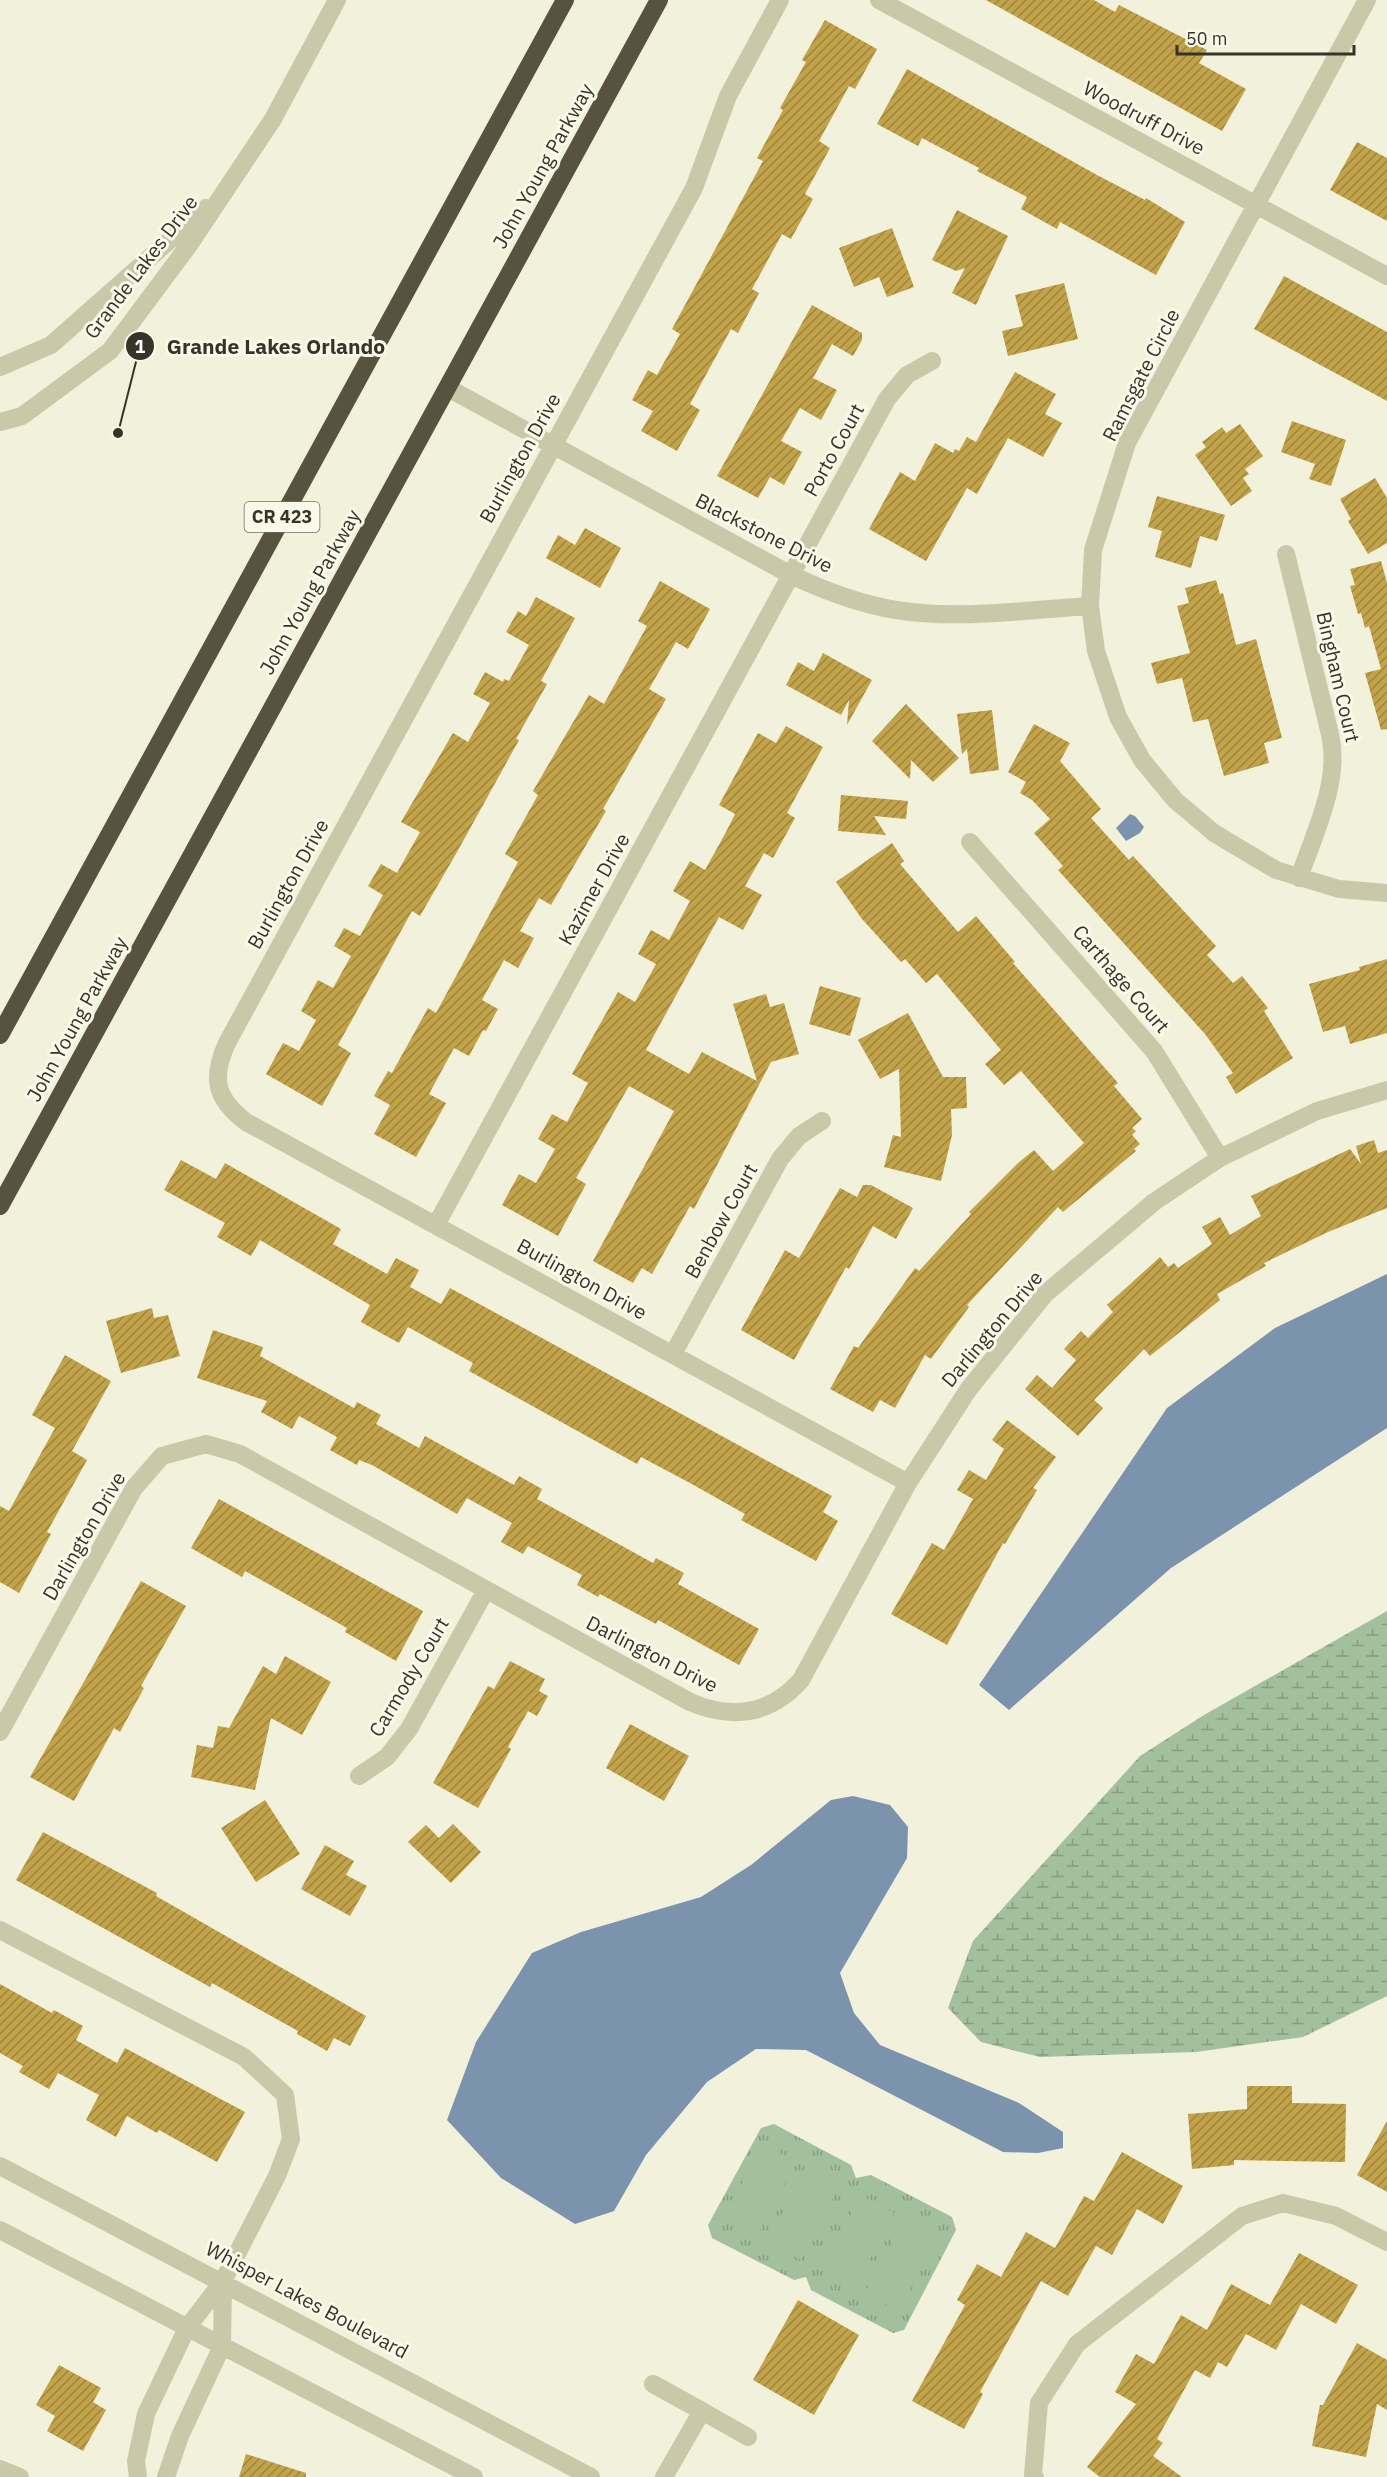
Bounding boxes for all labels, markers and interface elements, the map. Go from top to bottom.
scale bar [1177,18,1354,56]
text: 50 m [1186,27,1228,50]
street label: Woodruff Drive [1079,74,1210,161]
street label: John Young Parkway [486,78,599,253]
street label: Grande Lakes Drive [78,189,204,344]
street label: Ramsgate Circle [1096,304,1186,446]
callout: Grande Lakes Orlando [125,327,397,366]
text: Grande Lakes Orlando [167,332,385,360]
text: 1 [135,335,146,358]
street label: Burlington Drive [473,388,566,528]
street label: Porto Court [797,398,870,501]
street label: Blackstone Drive [691,486,838,579]
road number: CR 423 [244,502,320,532]
street label: John Young Parkway [253,504,366,679]
street label: Bingham Court [1310,609,1367,745]
street label: Burlington Drive [241,814,334,954]
street label: Kazimer Drive [552,828,635,950]
street label: Carthage Court [1067,919,1176,1039]
street label: John Young Parkway [20,931,133,1106]
street label: Benbow Court [678,1158,763,1283]
street label: Burlington Drive [512,1232,652,1325]
street label: Darlington Drive [935,1265,1048,1393]
street label: Darlington Drive [36,1466,131,1605]
street label: Darlington Drive [582,1609,723,1698]
street label: Carmody Court [362,1612,455,1741]
street label: Whisper Lakes Boulevard [201,2235,413,2365]

